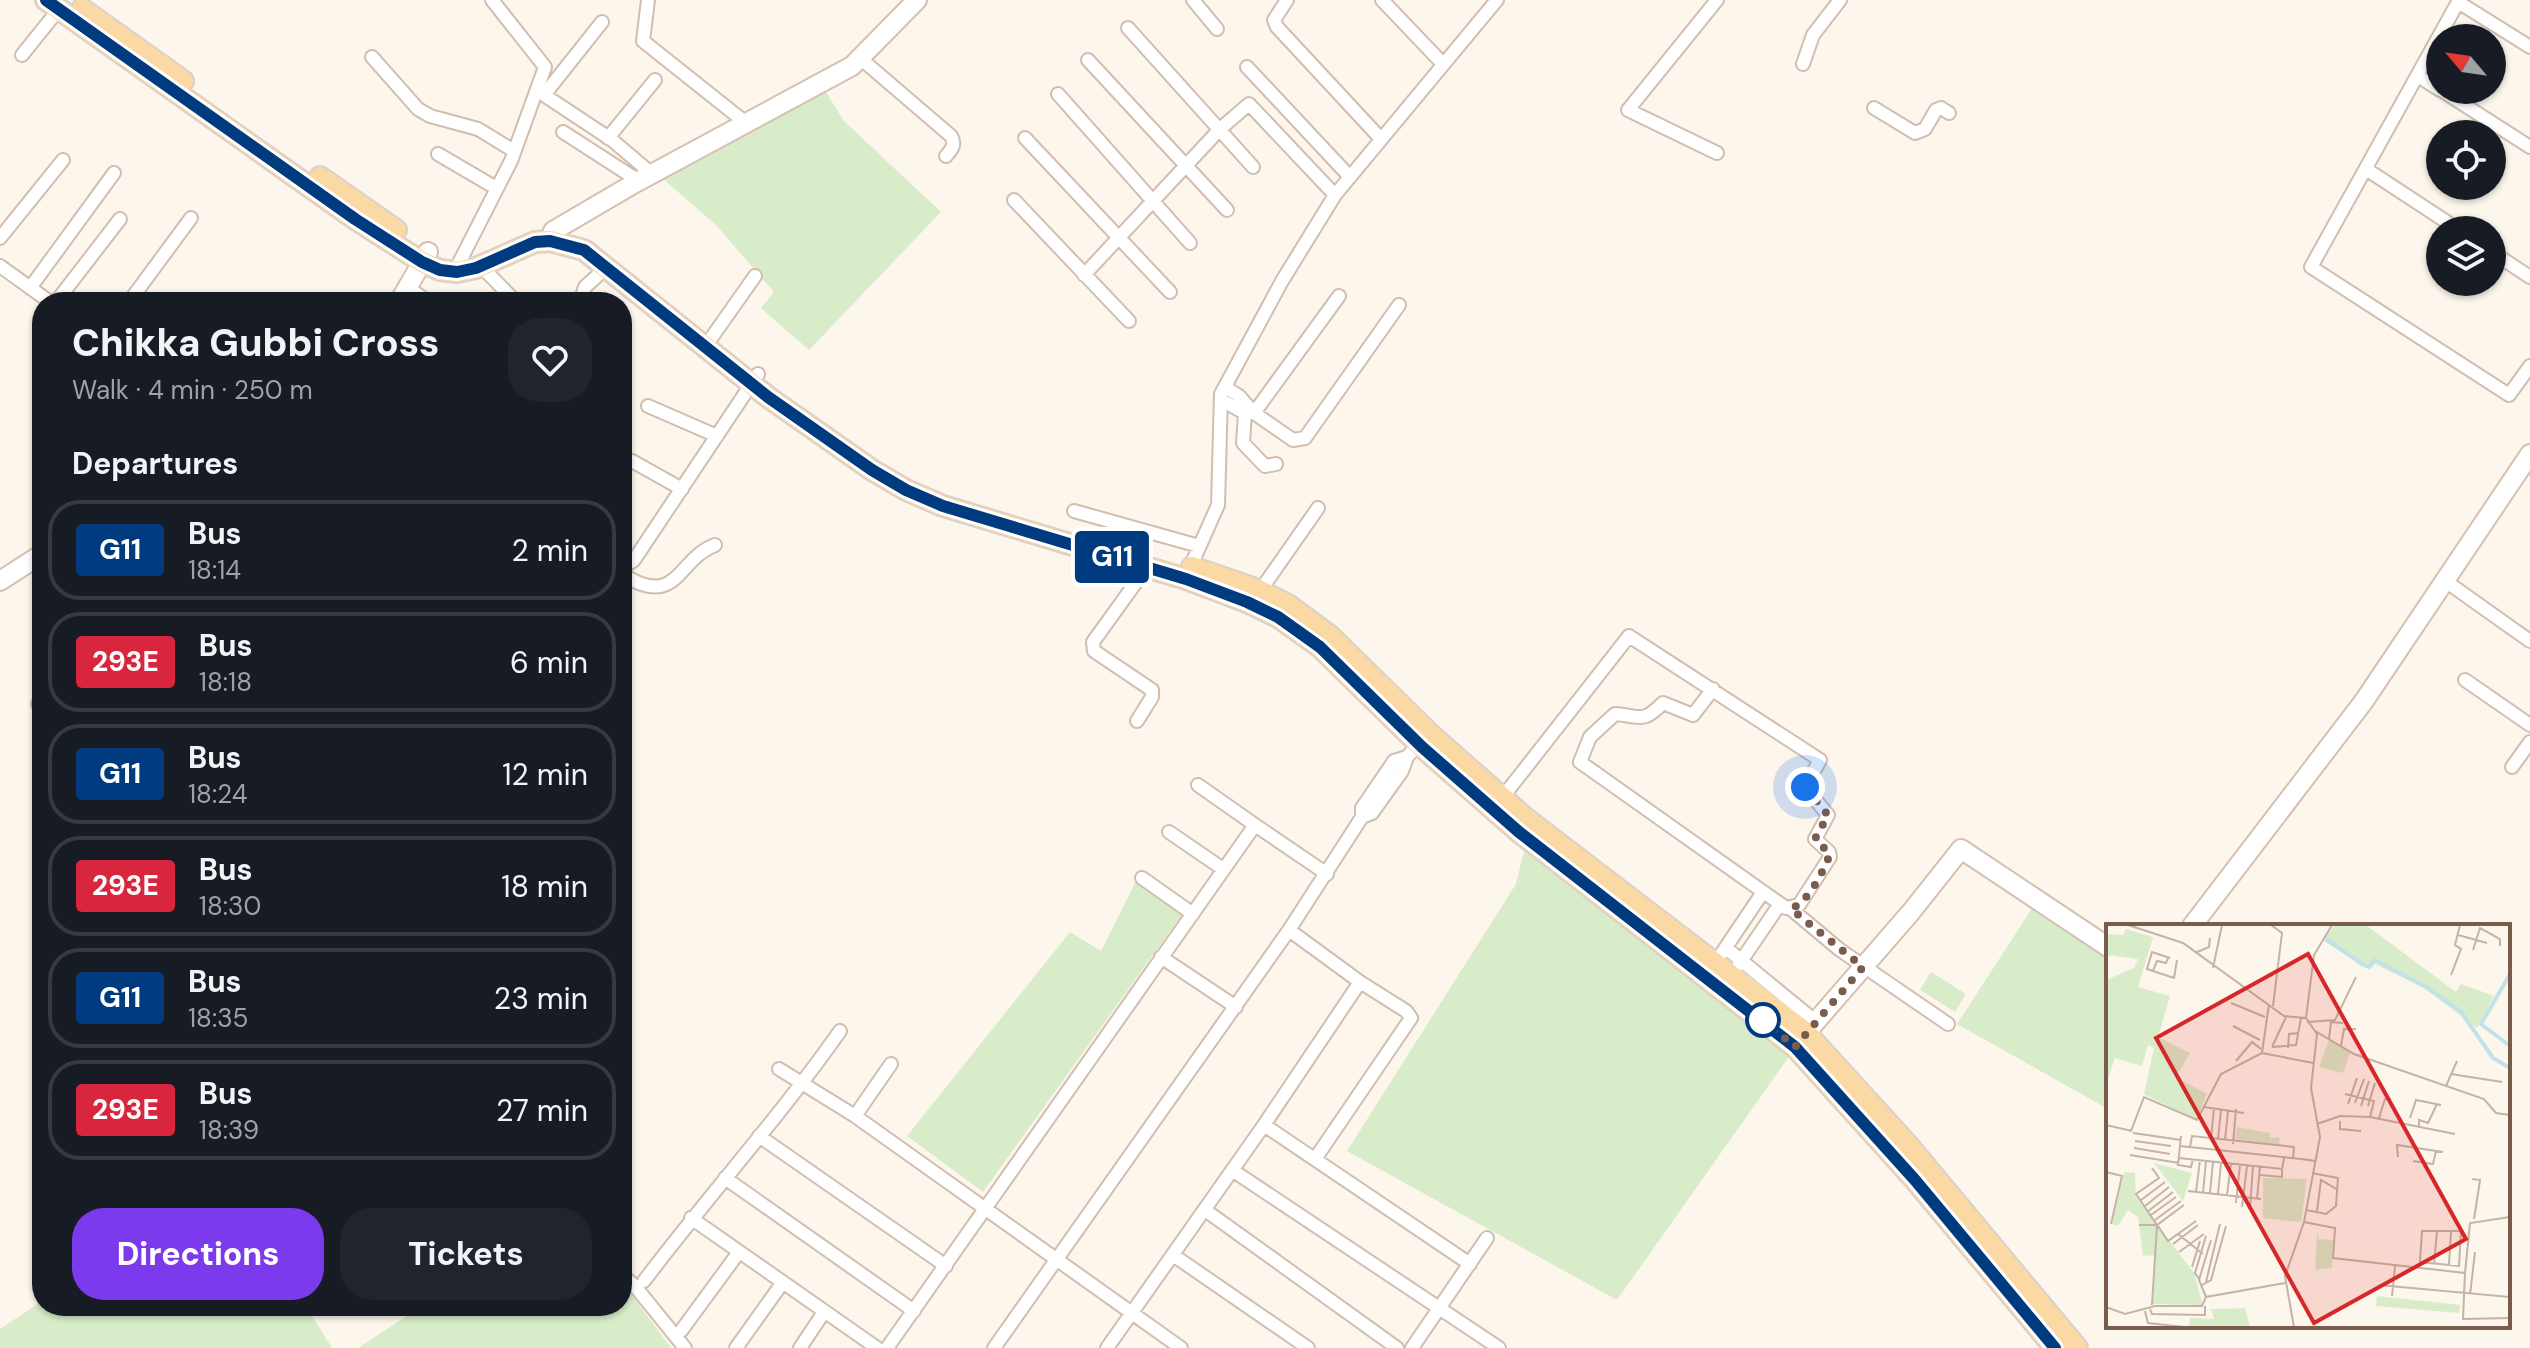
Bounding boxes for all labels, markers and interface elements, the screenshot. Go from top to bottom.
north arrow [2426,24,2506,104]
map controls [2426,24,2506,296]
button: locate [2426,120,2506,200]
button: layers [2426,216,2506,296]
text: Chikka Gubbi Cross [72,318,439,368]
button: heart [508,318,592,402]
text: Walk · 4 min · 250 m [72,373,313,407]
text: Departures [72,444,238,483]
text: Bus [188,514,242,553]
text: G11 [99,531,141,568]
text: 2 min [512,531,588,570]
line badge: G11 [1066,531,1158,583]
text: G11 [1091,538,1133,575]
text: 18:14 [188,553,241,587]
text: Bus [199,626,252,665]
text: 293E [92,643,159,680]
text: 6 min [510,643,588,682]
text: 18:18 [199,665,252,699]
text: Bus [188,738,242,777]
text: G11 [99,755,141,792]
text: 12 min [502,755,588,794]
your location [1785,767,1825,807]
text: 18:24 [188,777,248,811]
text: Bus [199,850,252,889]
text: 293E [92,867,159,904]
text: 18 min [501,867,588,906]
text: 18:30 [199,889,261,923]
inset map [2106,924,2510,1328]
text: Bus [188,962,242,1001]
text: G11 [99,979,141,1016]
text: 23 min [494,979,588,1018]
text: 18:35 [188,1001,248,1035]
unlabelled marker [1746,1003,1780,1037]
text: Bus [199,1074,252,1113]
text: 293E [92,1091,159,1128]
text: 27 min [496,1091,588,1130]
text: 18:39 [199,1113,259,1147]
button: Directions [72,1208,324,1300]
button: Tickets [340,1208,592,1300]

